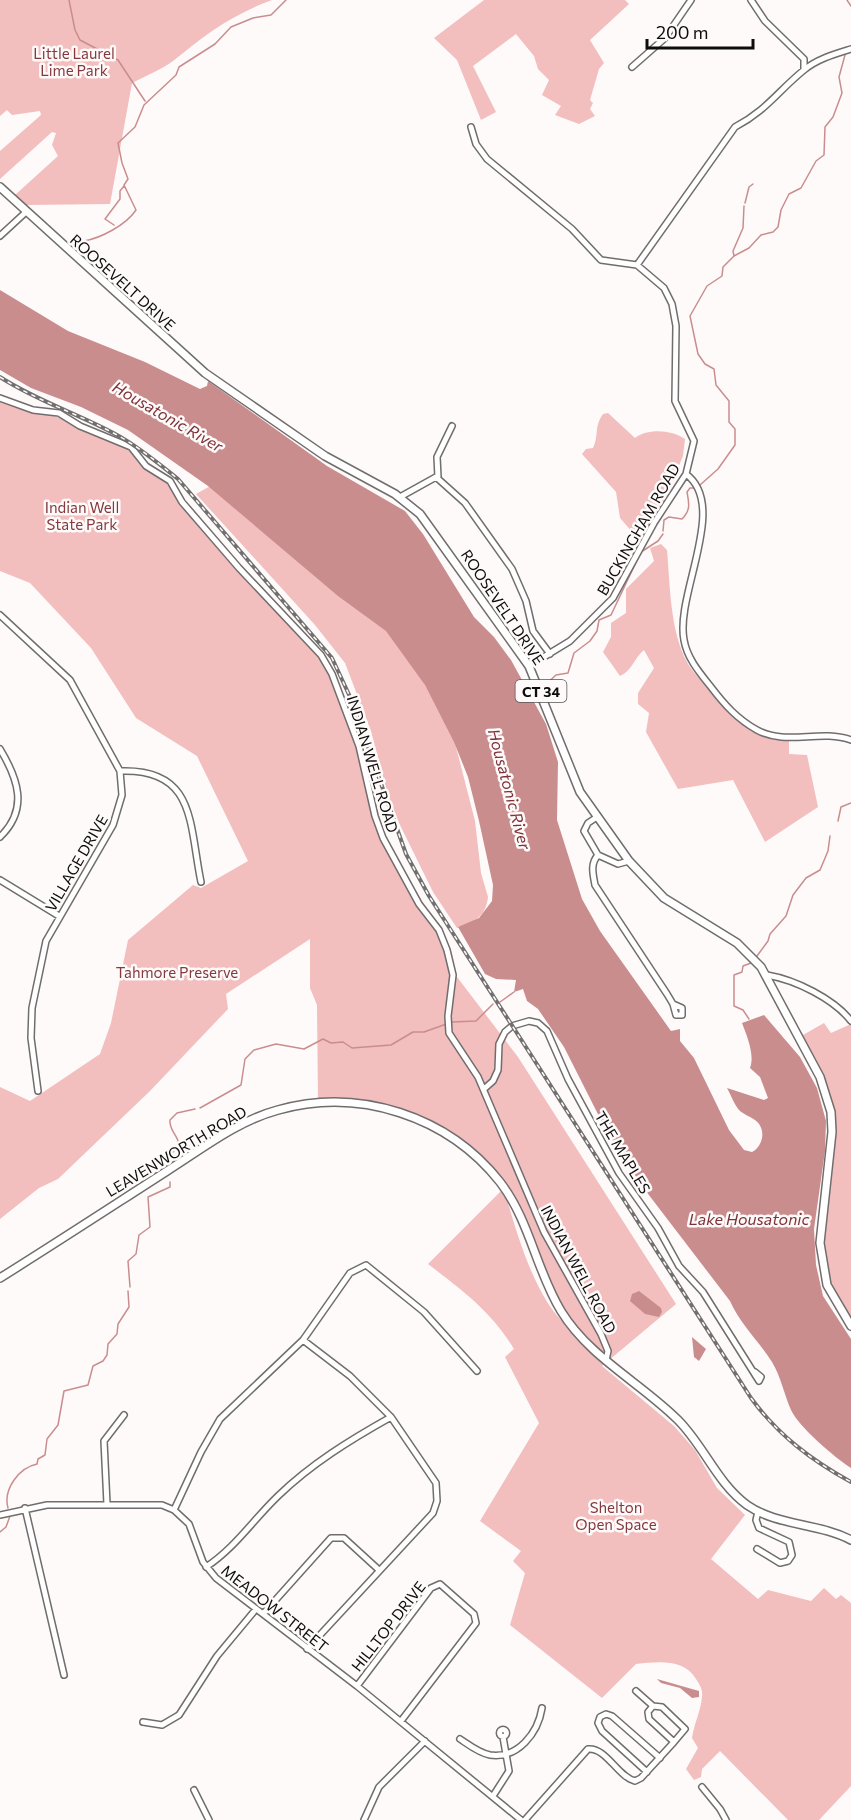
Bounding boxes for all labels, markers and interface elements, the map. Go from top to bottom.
scale bar [647,12,754,50]
text: 200 m [656,21,709,43]
park label: Little Laurel Lime Park [33,44,115,79]
street label: ROOSEVELT DRIVE [67,230,179,334]
water label: Housatonic River [110,377,227,456]
street label: BUCKINGHAM ROAD [593,460,683,598]
park label: Indian Well State Park [45,498,119,533]
street label: ROOSEVELT DRIVE [458,546,548,668]
road number: CT 34 [516,680,566,702]
street label: INDIAN WELL ROAD [344,693,402,835]
water label: Housatonic River [485,727,535,852]
street label: VILLAGE DRIVE [41,811,111,915]
park label: Tahmore Preserve [116,963,238,981]
street label: LEAVENWORTH ROAD [102,1102,250,1200]
street label: THE MAPLES [591,1107,655,1197]
street label: INDIAN WELL ROAD [538,1202,620,1336]
water label: Lake Housatonic [689,1209,809,1228]
park label: Shelton Open Space [575,1498,657,1533]
street label: MEADOW STREET [218,1561,332,1655]
street label: HILLTOP DRIVE [347,1577,429,1675]

